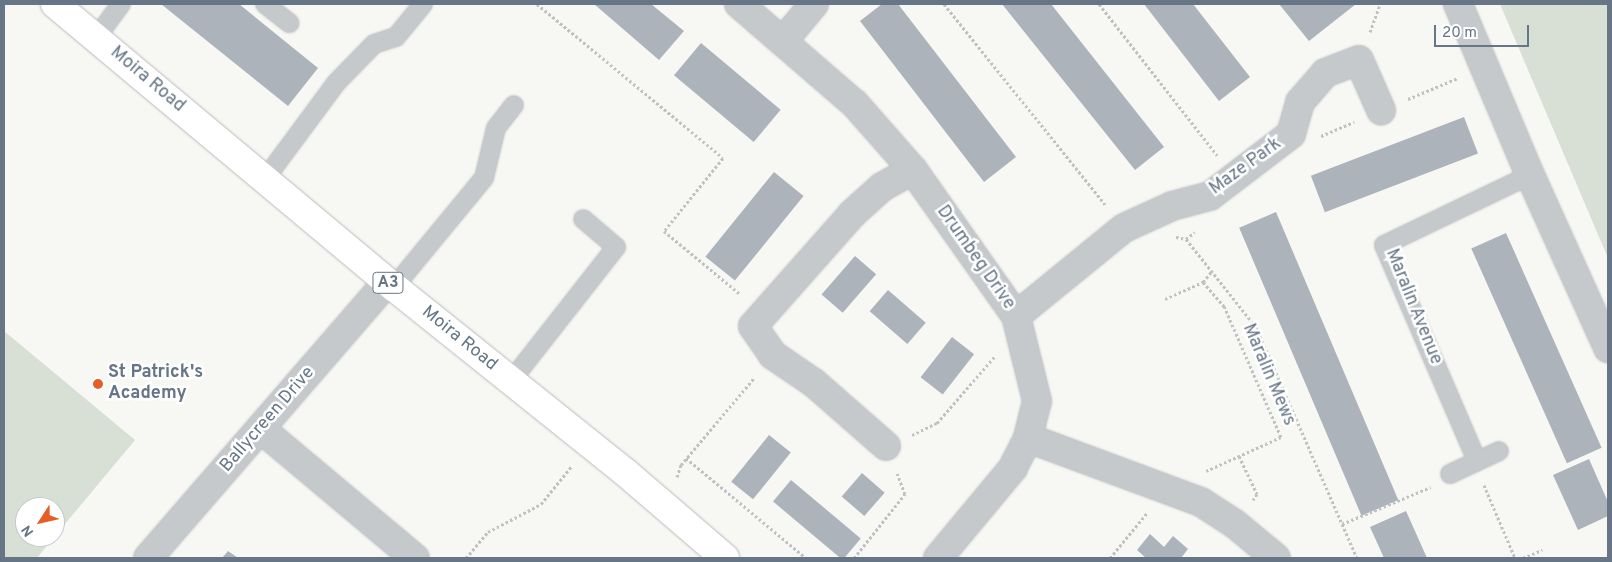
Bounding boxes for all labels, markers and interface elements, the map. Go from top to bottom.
scale bar [1437,15,1532,47]
text: 20 m [1442,24,1477,43]
street label: Moira Road [105,42,189,118]
street label: Maze Park [1206,134,1286,200]
street label: Drumbeg Drive [931,202,1019,314]
street label: Maralin Avenue [1380,246,1446,368]
road number: A3 [372,270,404,296]
street label: Moira Road [417,302,501,376]
street label: Maralin Mews [1237,321,1299,429]
place label: St Patrick's Academy [108,363,203,406]
street label: Ballycreen Drive [216,363,320,477]
marker: St Patrick's Academy [92,378,104,390]
north arrow [15,497,65,547]
text: N [18,521,38,539]

